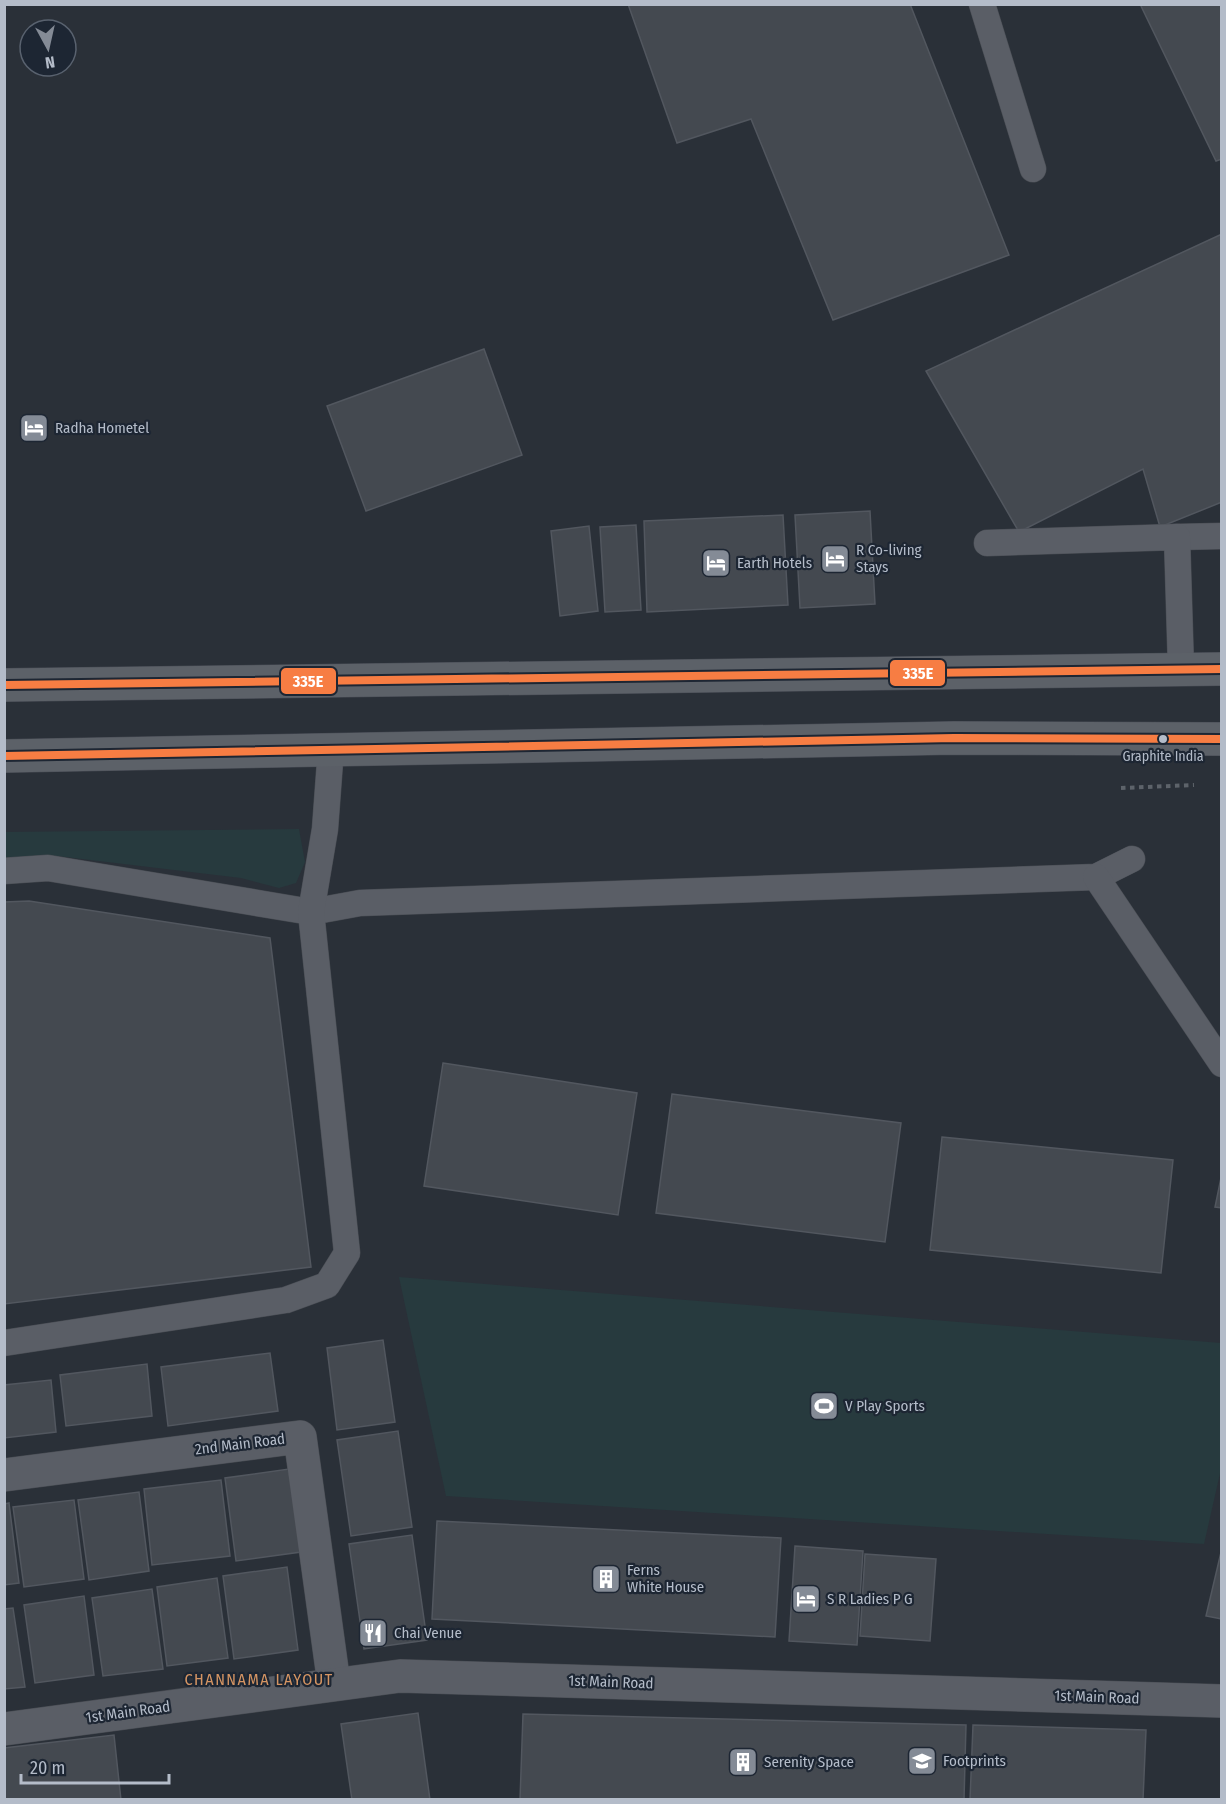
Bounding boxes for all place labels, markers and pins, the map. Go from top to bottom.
hotel icon: Radha Hometel [18,412,50,444]
place label: Radha Hometel [55,419,149,437]
place label: R Co-living Stays [856,541,922,576]
hotel icon: R Co-living Stays [819,543,851,575]
hotel icon: Earth Hotels [700,547,732,579]
place label: Earth Hotels [737,554,812,572]
marker: Graphite India [1157,733,1169,745]
place label: Graphite India [1122,748,1204,765]
sports icon: V Play Sports [808,1390,840,1422]
place label: V Play Sports [845,1397,925,1415]
place label: Ferns White House [627,1561,704,1596]
building icon: Ferns White House [590,1563,622,1595]
hotel icon: S R Ladies P G [790,1583,822,1615]
place label: S R Ladies P G [827,1590,913,1608]
restaurant icon: Chai Venue [357,1617,389,1649]
place label: Chai Venue [394,1624,462,1642]
school or university icon: Footprints [906,1745,938,1777]
building icon: Serenity Space [727,1746,759,1778]
place label: Footprints [943,1752,1006,1770]
place label: Serenity Space [764,1753,854,1771]

